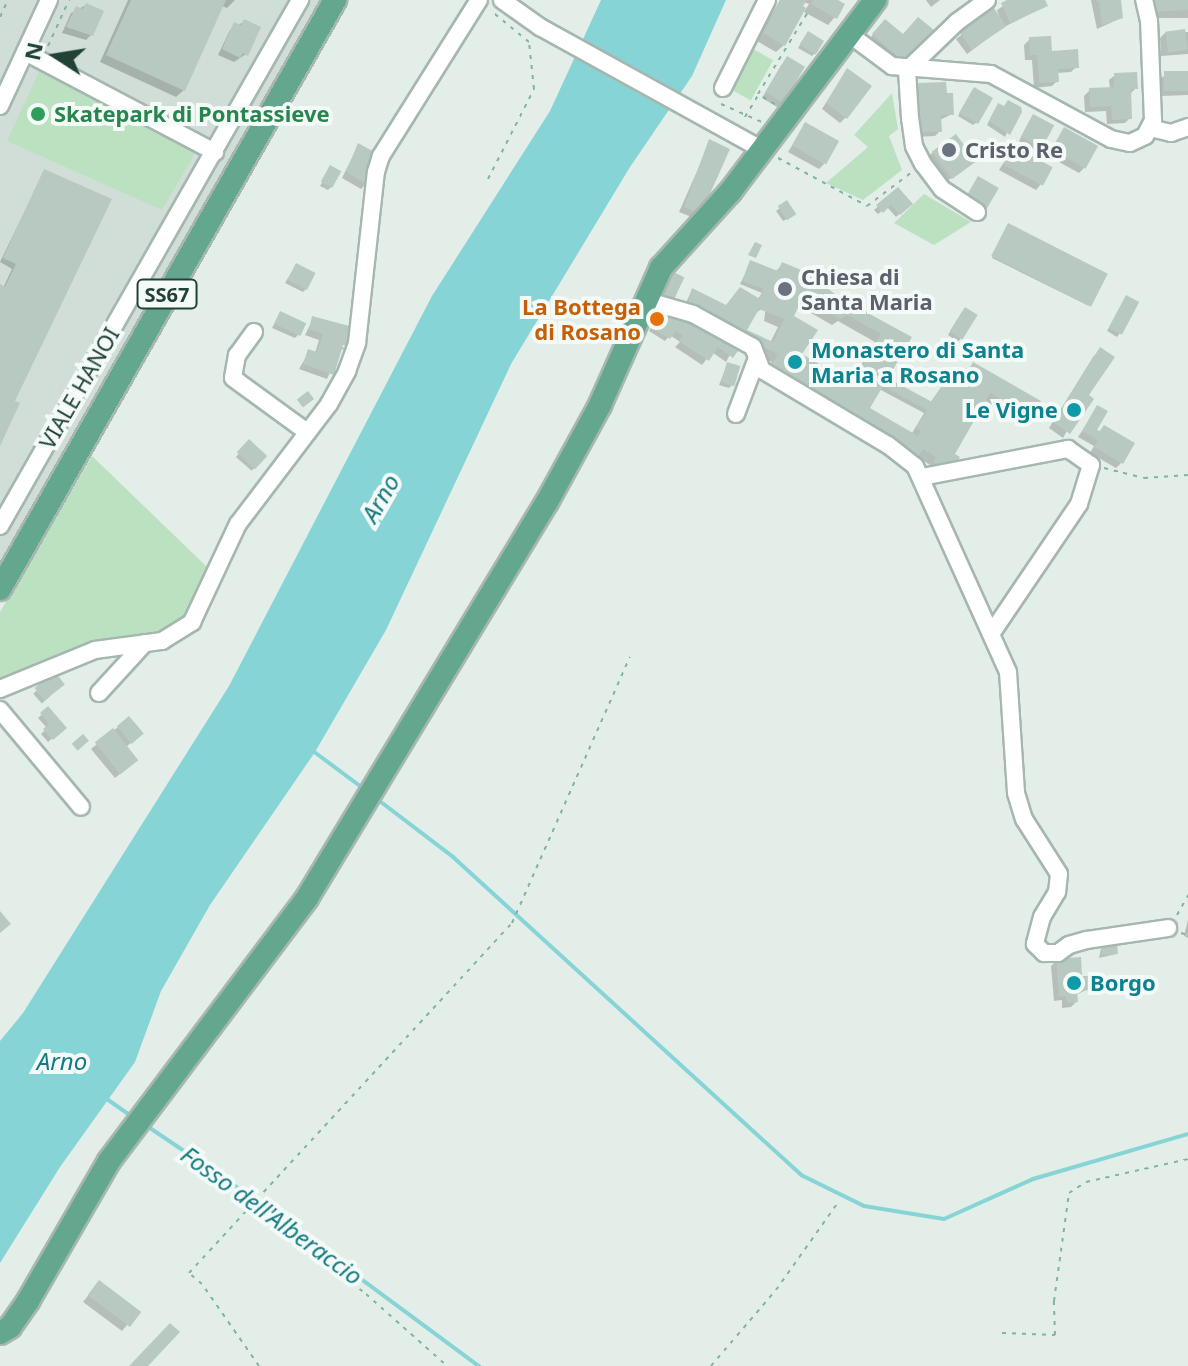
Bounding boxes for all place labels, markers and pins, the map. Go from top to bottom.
place label: Skatepark di Pontassieve [54,101,330,127]
marker: Skatepark di Pontassieve [29,105,47,123]
place label: Cristo Re [965,137,1063,163]
marker: Cristo Re [940,141,958,159]
place label: Chiesa di Santa Maria [801,263,933,314]
marker: Chiesa di Santa Maria [776,280,794,298]
place label: La Bottega di Rosano [522,293,641,344]
marker: La Bottega di Rosano [648,310,666,328]
place label: Monastero di Santa Maria a Rosano [811,336,1024,388]
marker: Monastero di Santa Maria a Rosano [786,353,804,371]
place label: Le Vigne [965,397,1058,423]
marker: Le Vigne [1065,401,1083,419]
place label: Borgo [1090,970,1156,996]
marker: Borgo [1065,974,1083,992]

